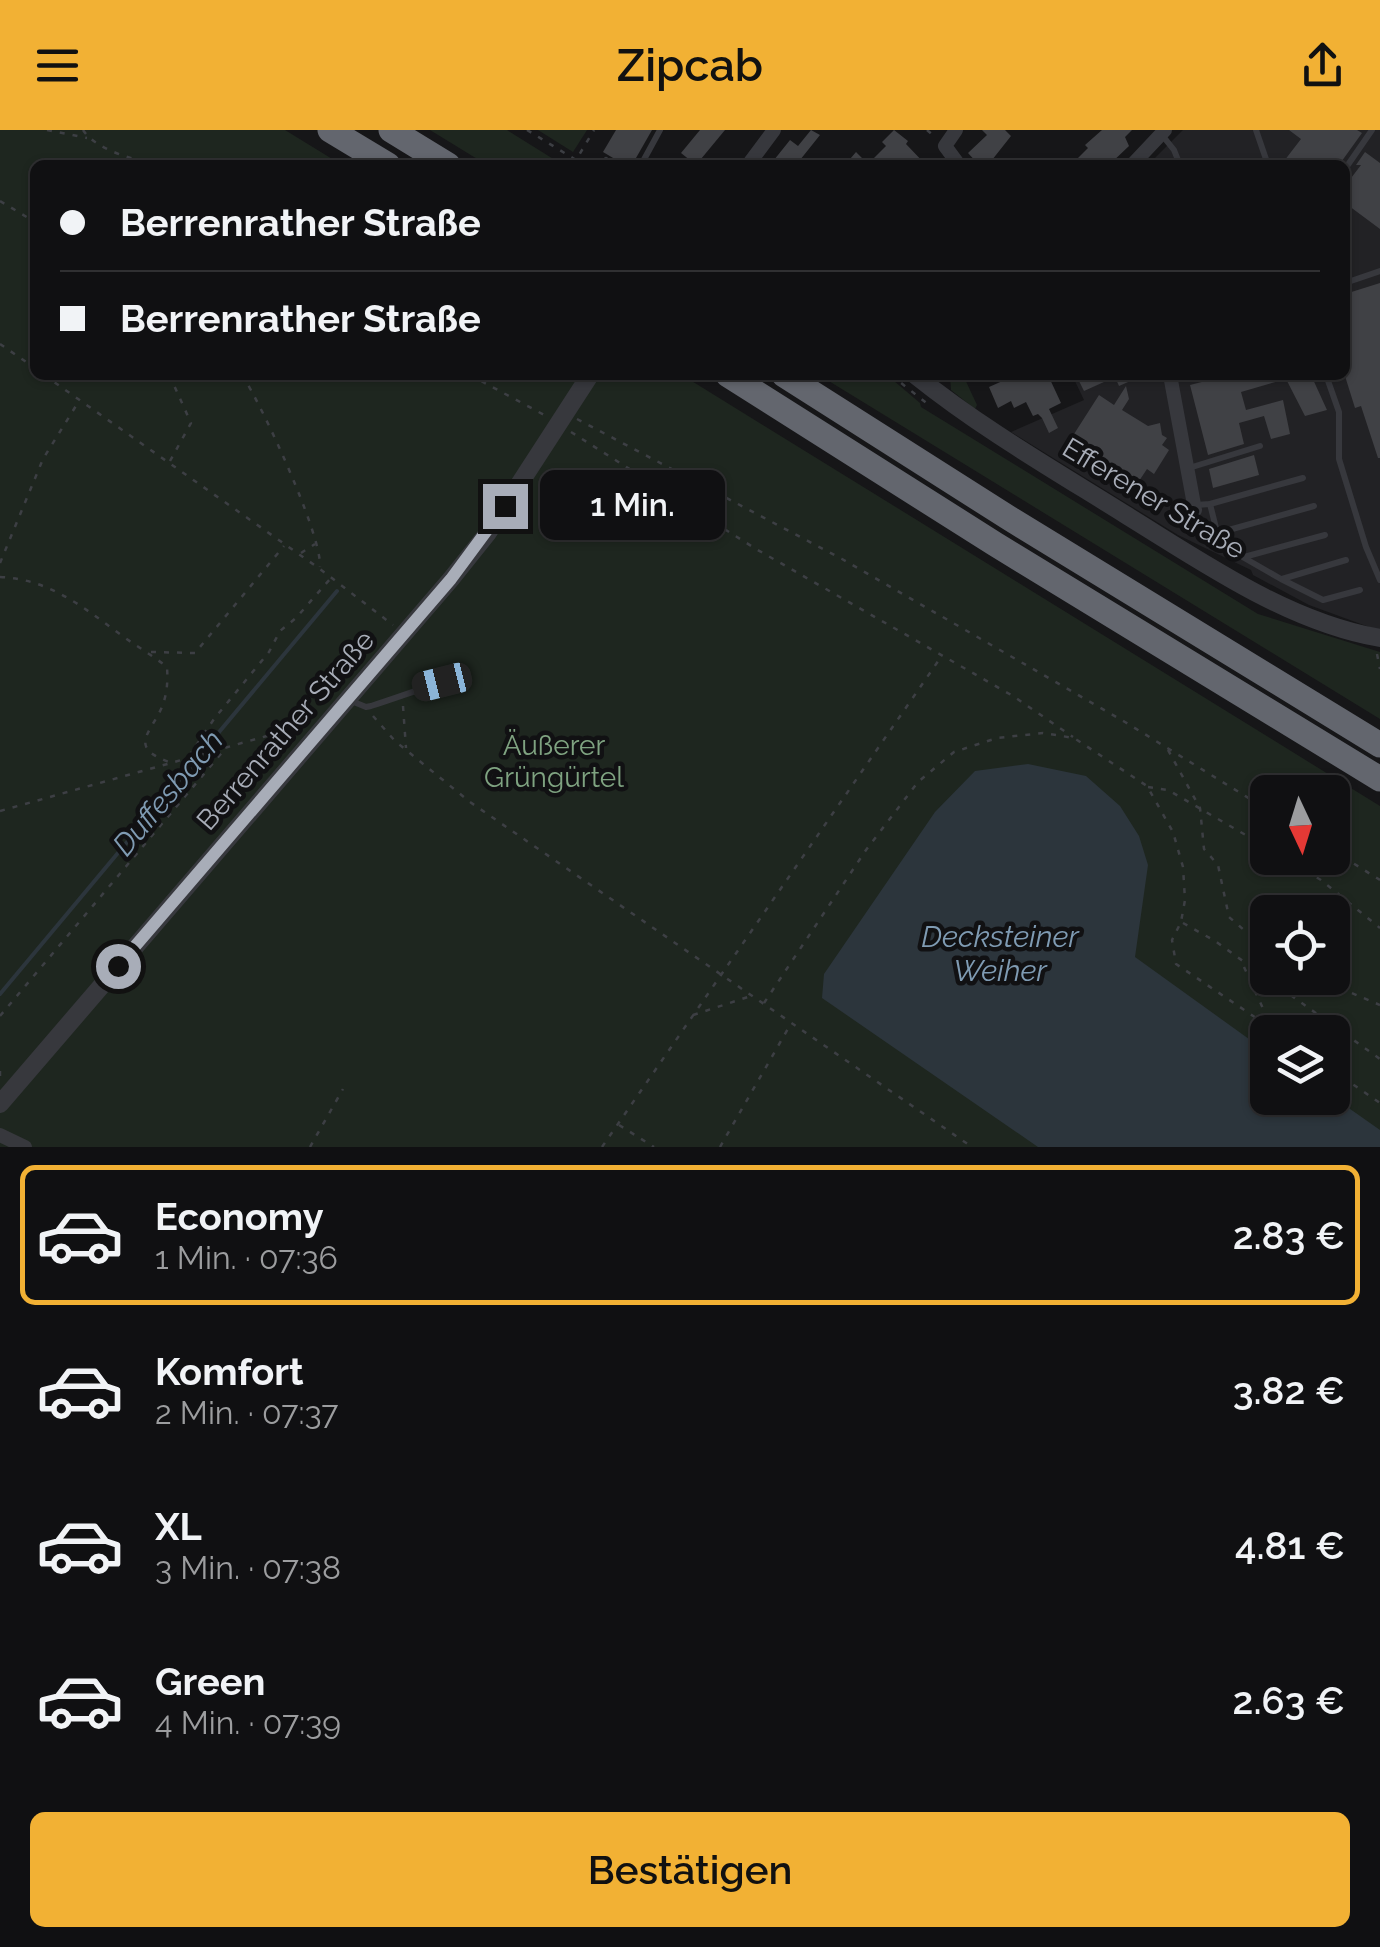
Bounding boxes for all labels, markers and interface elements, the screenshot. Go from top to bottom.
icon: menu [30,38,85,93]
icon: share [1295,38,1350,93]
text: Zipcab [617,39,763,92]
text: Berrenrather Straße [120,200,481,245]
text: Berrenrather Straße [120,296,481,341]
street label: Efferener Straße [1057,431,1251,566]
callout: 1 Min. [540,471,725,541]
route end [483,484,528,529]
text: 1 Min. [590,486,675,523]
street label: Berrenrather Straße [190,624,381,837]
car [409,660,475,704]
water label: Duffesbach [105,723,230,862]
park label: Äußerer Grüngürtel [484,729,624,794]
north arrow [1250,775,1350,875]
map controls [1250,775,1350,1115]
button: locate [1250,895,1350,995]
water label: Decksteiner Weiher [921,919,1080,988]
route start [96,944,141,989]
button: layers [1250,1015,1350,1115]
icon: car [35,1190,125,1280]
text: Economy [155,1194,324,1239]
text: 2.83 € [1233,1213,1345,1258]
text: 1 Min. · 07:36 [155,1239,338,1276]
icon: car [35,1345,125,1435]
text: Komfort [155,1349,304,1394]
text: 3.82 € [1233,1368,1345,1413]
text: 2 Min. · 07:37 [155,1394,338,1431]
icon: car [35,1500,125,1590]
text: XL [155,1504,202,1549]
text: 4.81 € [1235,1523,1345,1568]
text: 3 Min. · 07:38 [155,1549,341,1586]
icon: car [35,1655,125,1745]
text: Green [155,1659,265,1704]
text: 2.63 € [1233,1678,1345,1723]
text: 4 Min. · 07:39 [155,1704,341,1741]
button: Bestätigen [30,1812,1350,1927]

